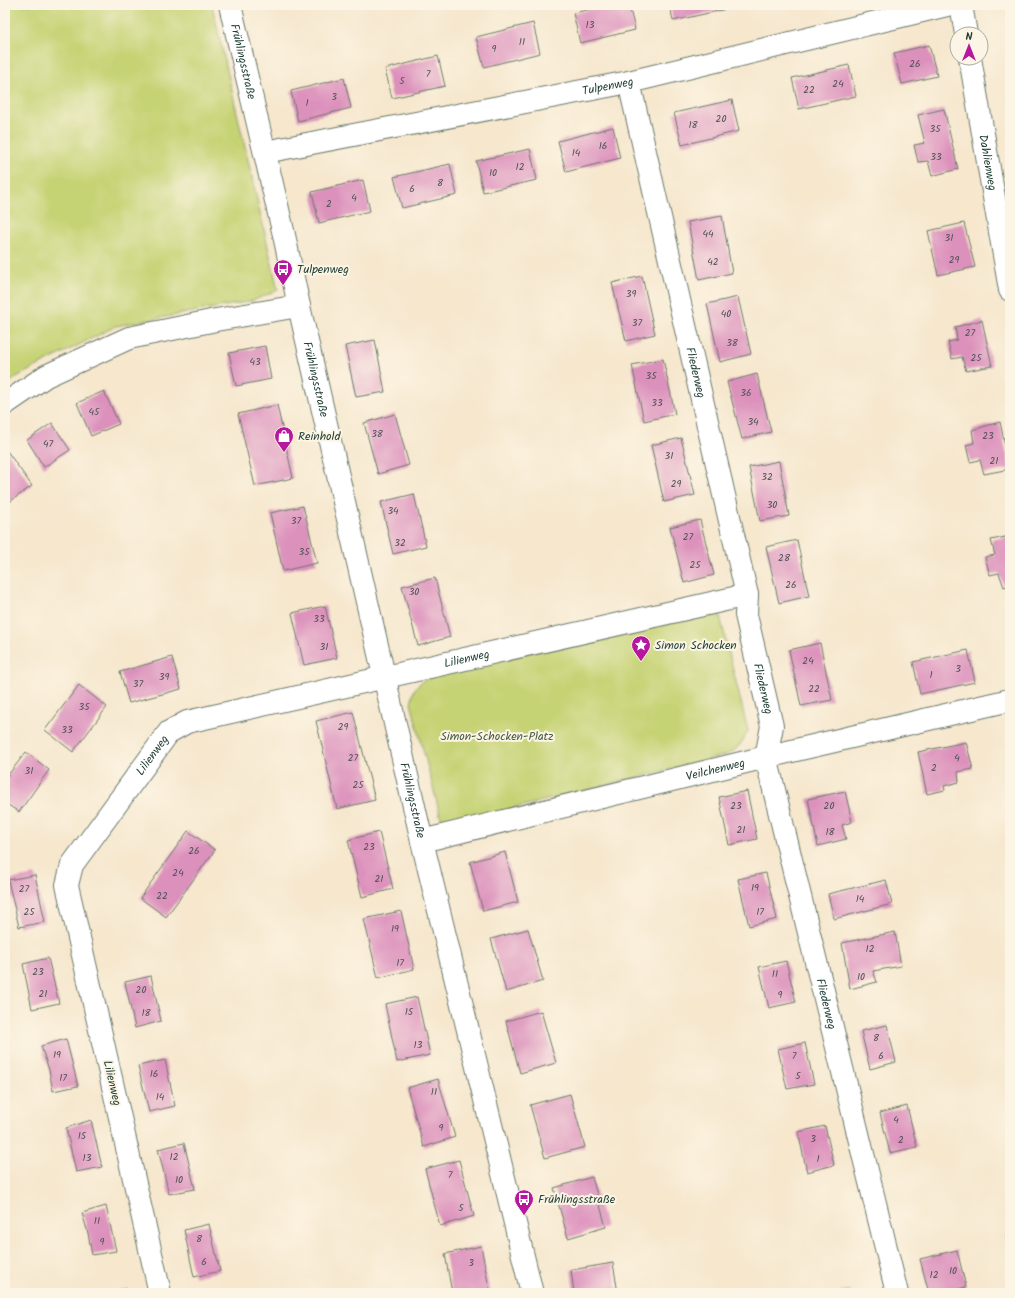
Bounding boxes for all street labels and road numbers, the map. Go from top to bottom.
street label: Frühlingsstraße [225,22,261,102]
street label: Tulpenweg [580,72,636,100]
street label: Dahlienweg [974,133,1002,192]
street label: Frühlingsstraße [298,339,334,420]
street label: Fliederweg [681,345,711,400]
street label: Lilienweg [442,644,492,673]
street label: Fliederweg [748,661,778,716]
street label: Lilienweg [131,731,174,779]
street label: Veilchenweg [684,753,747,786]
street label: Frühlingsstraße [395,760,431,841]
street label: Fliederweg [811,976,842,1032]
street label: Lilienweg [98,1058,127,1108]

